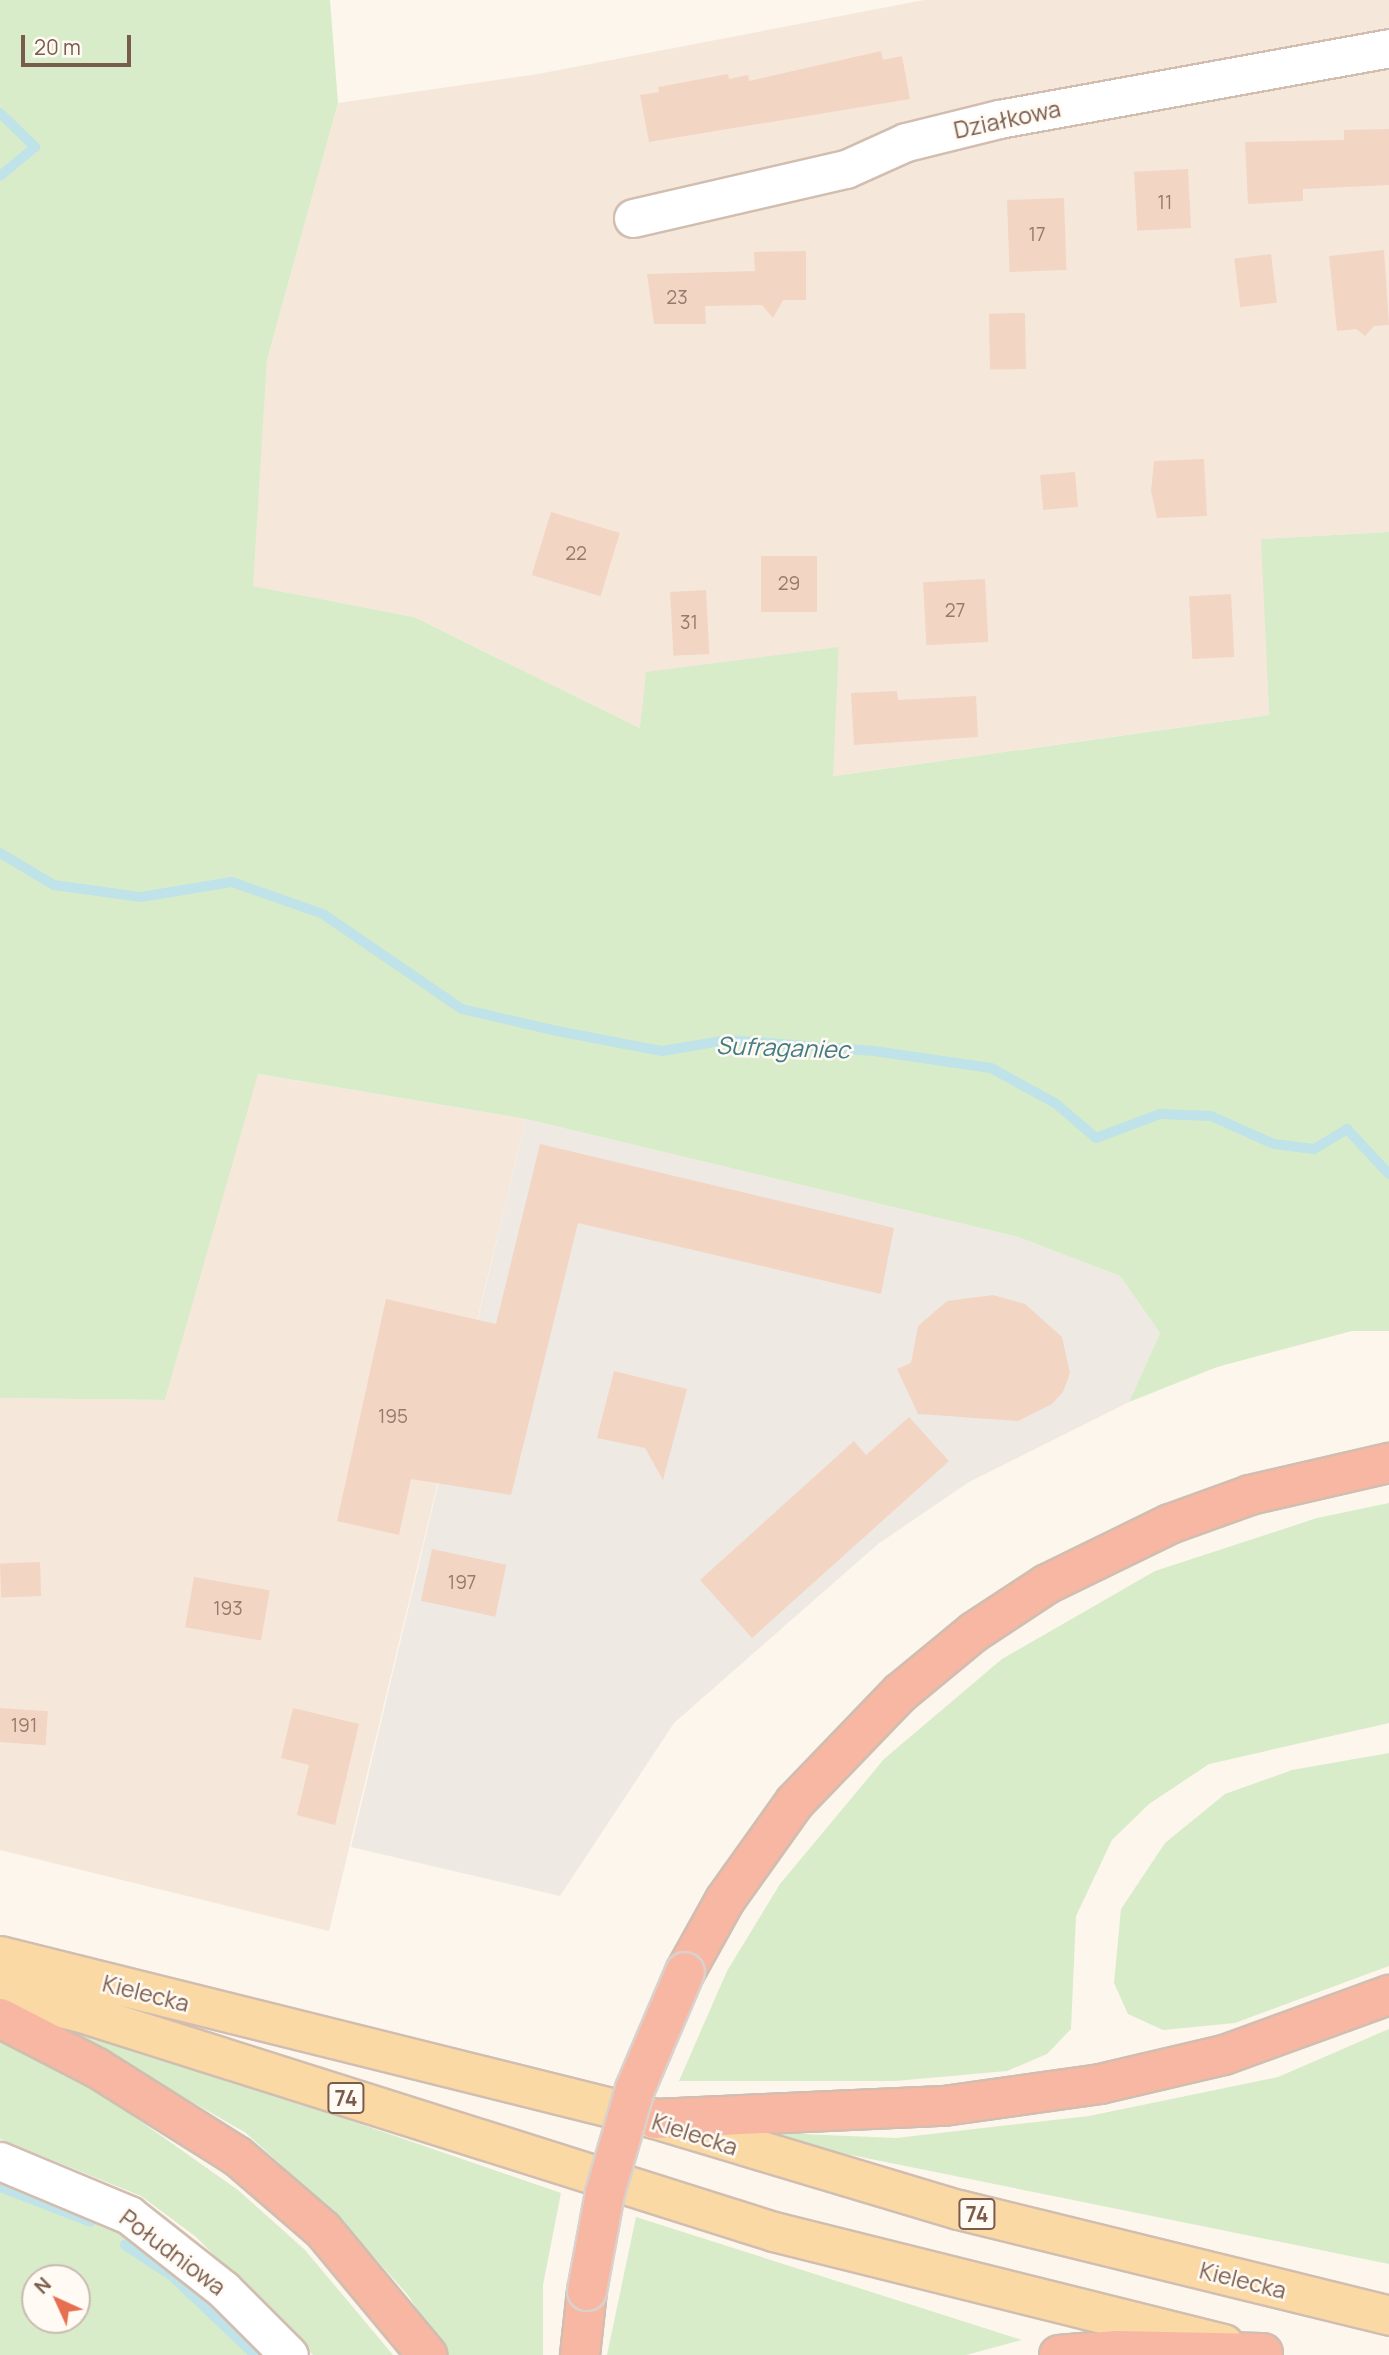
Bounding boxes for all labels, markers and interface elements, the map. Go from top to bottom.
scale bar [24,21,135,65]
text: 20 m [34,33,81,61]
street label: Działkowa [951,94,1063,144]
house number: 11 [1158,192,1172,214]
house number: 17 [1029,224,1045,246]
house number: 23 [666,287,688,309]
house number: 22 [565,543,587,565]
house number: 29 [778,573,800,595]
house number: 27 [945,600,965,622]
house number: 31 [680,612,698,634]
water label: Sufraganiec [716,1030,850,1064]
house number: 195 [378,1406,408,1428]
house number: 197 [448,1572,476,1594]
house number: 193 [213,1598,243,1620]
house number: 191 [11,1715,37,1737]
street label: Kielecka [100,1969,192,2017]
road number: 74 [327,2080,365,2116]
street label: Kielecka [649,2107,741,2161]
road number: 74 [958,2196,996,2232]
street label: Południowa [115,2203,231,2301]
street label: Kielecka [1197,2256,1289,2304]
north arrow [21,2264,91,2334]
text: N [29,2272,57,2300]

